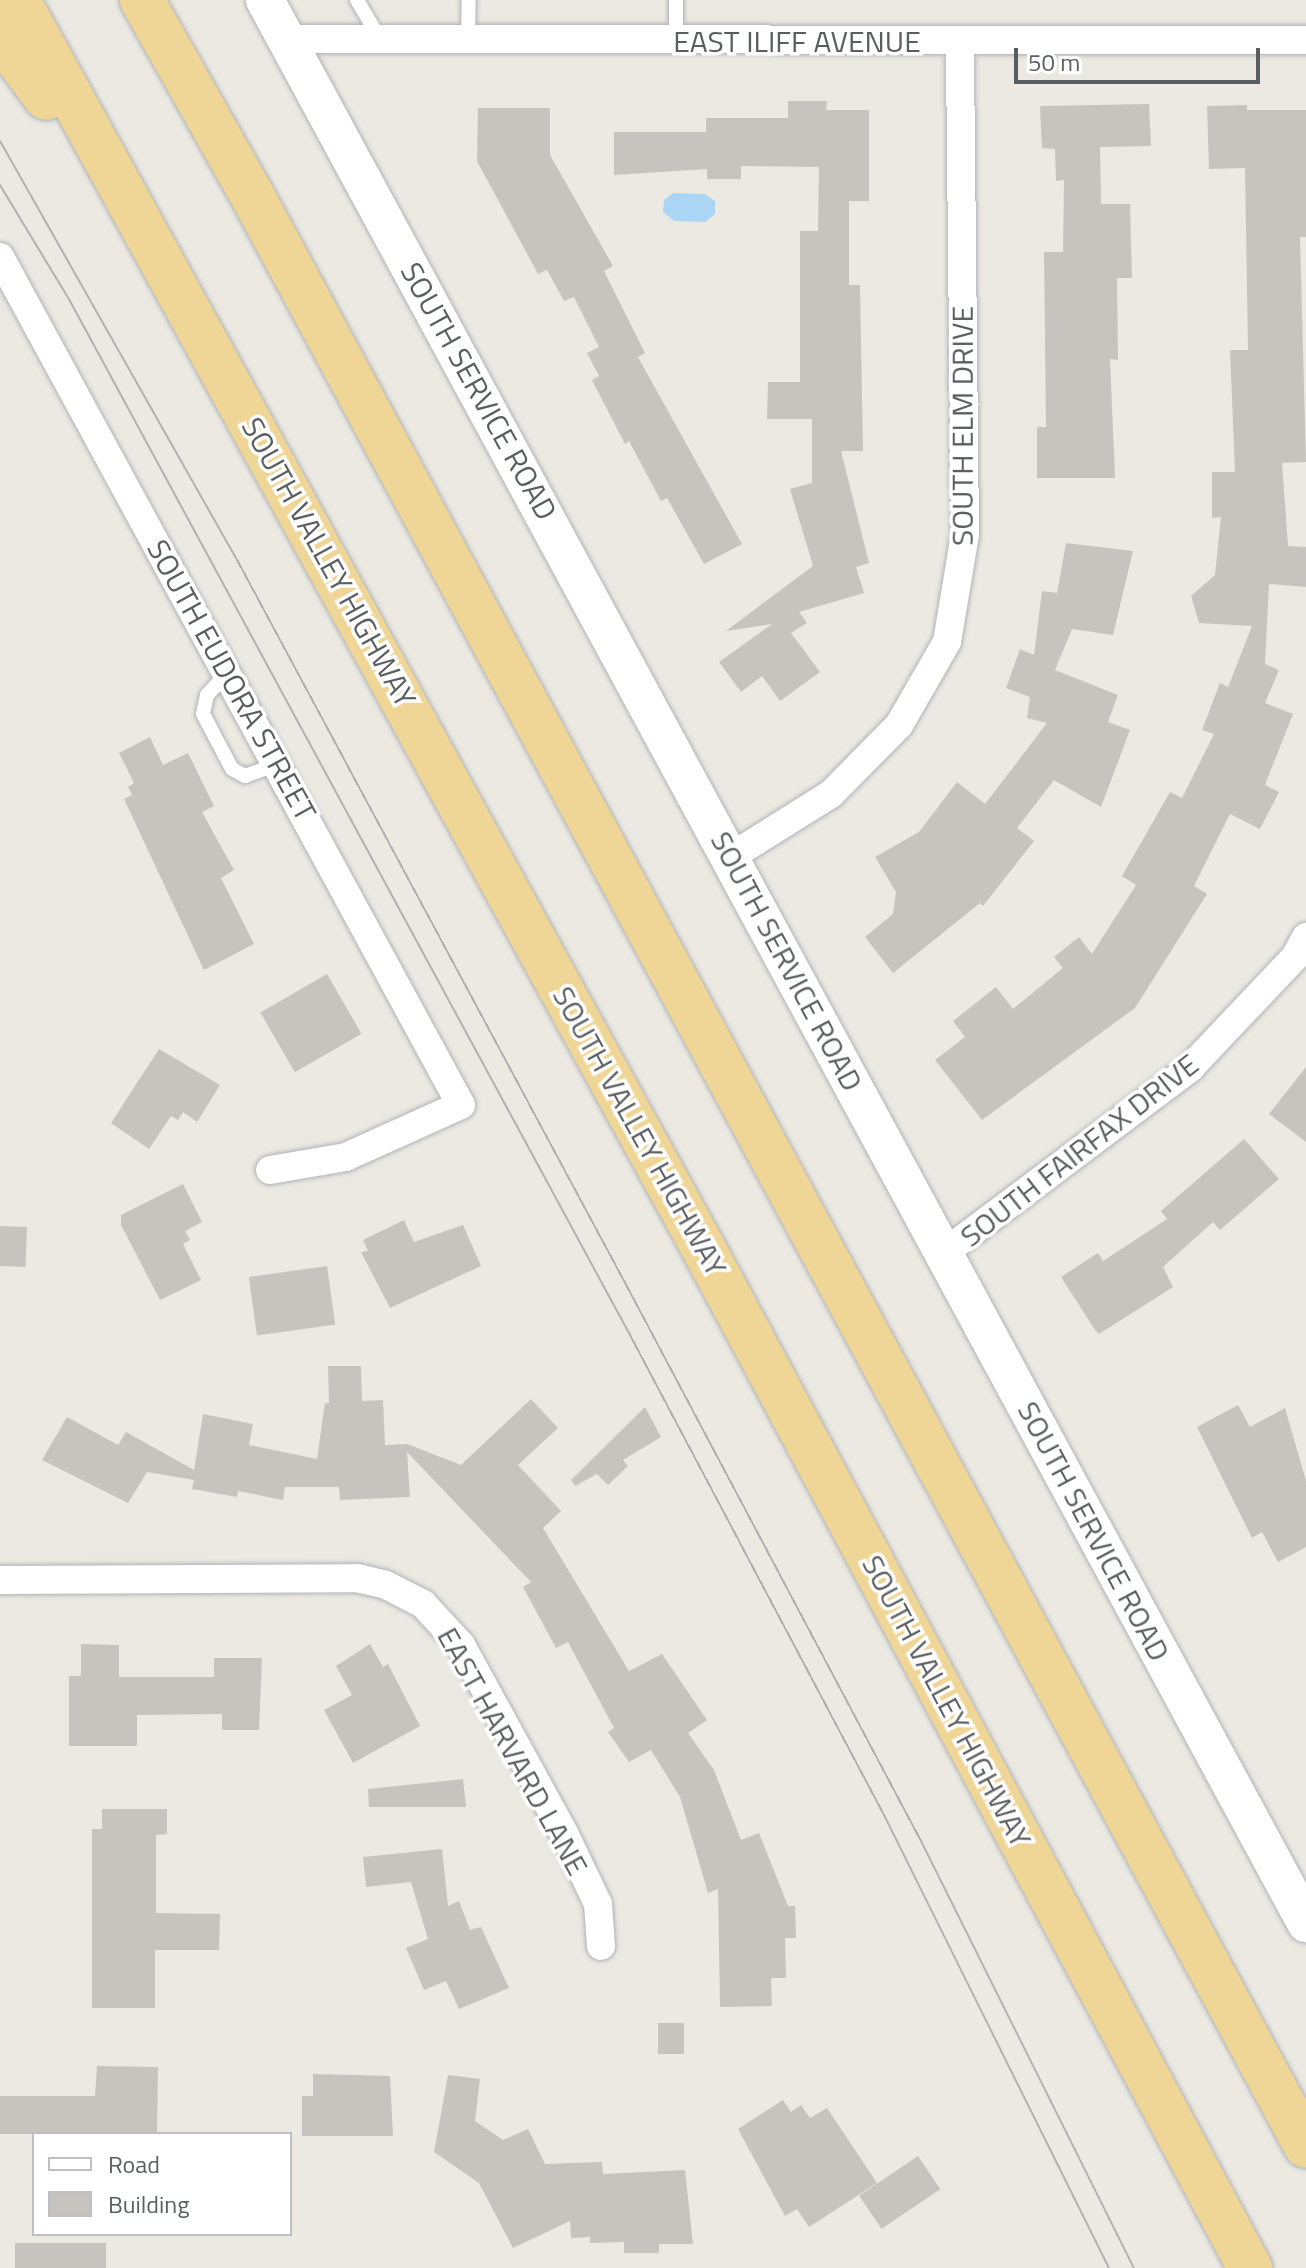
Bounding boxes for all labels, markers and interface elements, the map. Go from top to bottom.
street label: EAST ILIFF AVENUE [673,23,921,59]
scale bar [1018,32,1264,82]
text: 50 m [1028,44,1080,80]
street label: SOUTH SERVICE ROAD [393,256,565,526]
street label: SOUTH ELM DRIVE [944,306,980,546]
street label: SOUTH VALLEY HIGHWAY [234,411,424,713]
street label: SOUTH EUDORA STREET [140,533,324,827]
street label: SOUTH SERVICE ROAD [703,825,871,1097]
street label: SOUTH VALLEY HIGHWAY [545,980,735,1282]
street label: SOUTH FAIRFAX DRIVE [953,1046,1205,1254]
street label: SOUTH SERVICE ROAD [1010,1395,1178,1667]
street label: SOUTH VALLEY HIGHWAY [855,1549,1039,1853]
street label: EAST HARVARD LANE [430,1621,596,1881]
legend [32,2132,292,2236]
text: Road [108,2146,160,2182]
text: Building [108,2186,190,2222]

